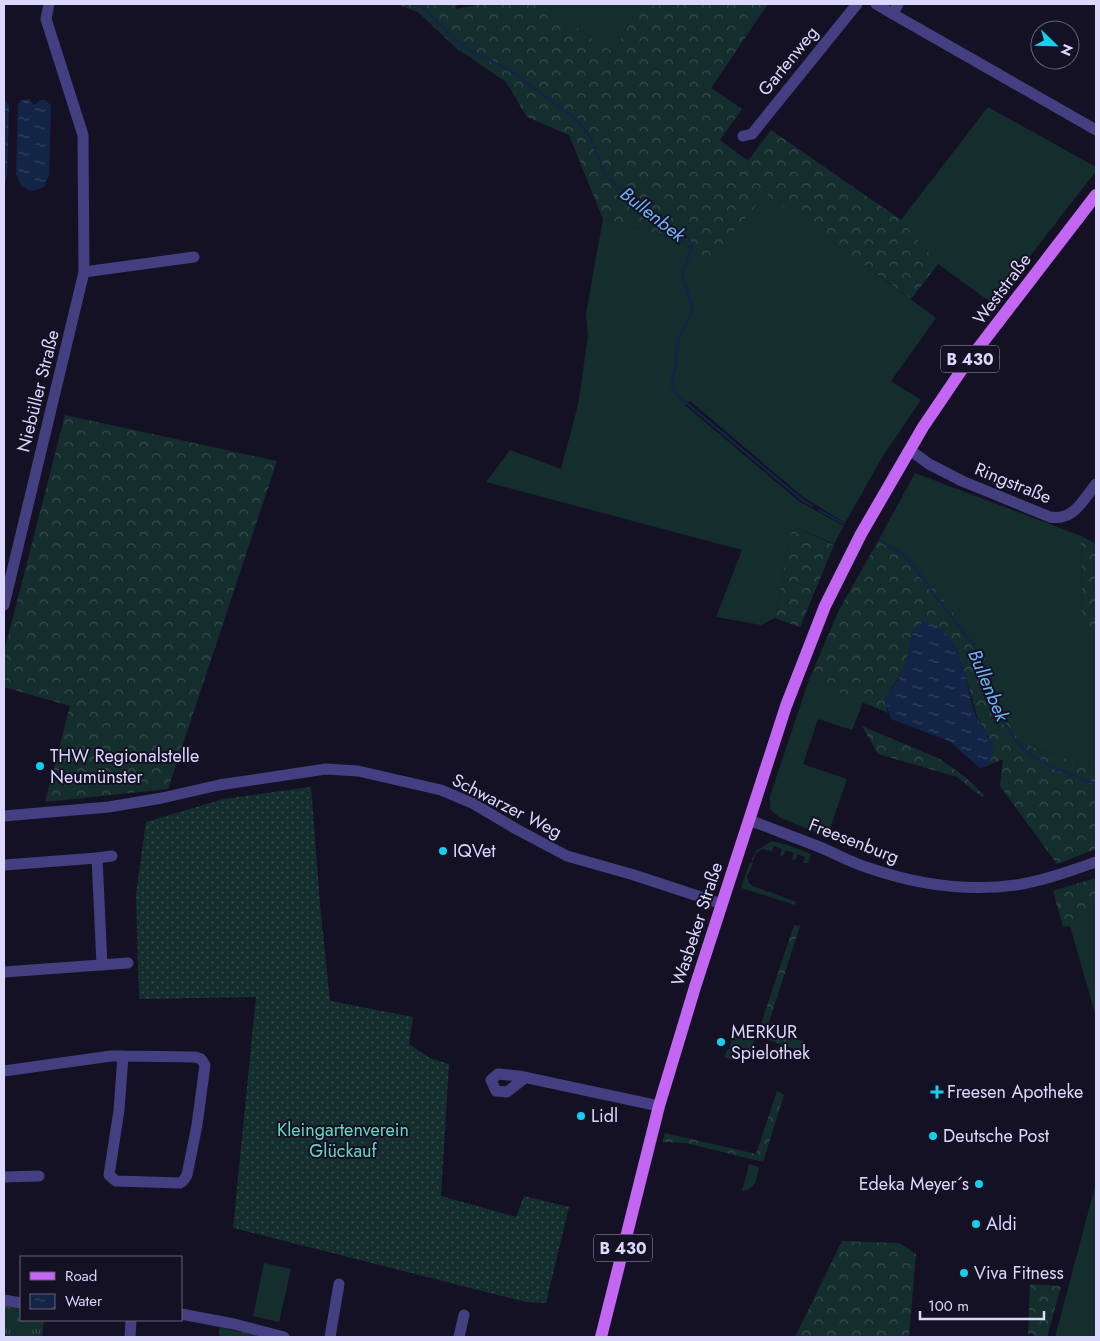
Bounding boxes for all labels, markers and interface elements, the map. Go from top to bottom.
street label: Gartenweg [752,20,824,102]
north arrow [1030,20,1080,70]
text: N [1056,41,1078,59]
water label: Bullenbek [615,180,692,249]
street label: Weststraße [967,248,1037,330]
street label: Niebüller Straße [10,327,66,455]
road number: B 430 [941,346,999,372]
street label: Ringstraße [971,456,1055,510]
water label: Bullenbek [961,645,1016,726]
place label: THW Regionalstelle Neumünster [50,743,199,790]
marker: THW Regionalstelle Neumünster [34,760,46,772]
street label: Schwarzer Weg [448,767,566,845]
street label: Freesenburg [805,812,903,870]
place label: IQVet [453,838,496,864]
marker: IQVet [437,845,449,857]
street label: Wasbeker Straße [665,859,729,989]
place label: MERKUR Spielothek [731,1019,810,1066]
marker: MERKUR Spielothek [715,1036,727,1048]
place label: Freesen Apotheke [947,1079,1083,1105]
marker: Freesen Apotheke [931,1086,943,1098]
place label: Lidl [591,1103,618,1129]
marker: Lidl [575,1110,587,1122]
park label: Kleingartenverein Glückauf [277,1117,409,1164]
place label: Deutsche Post [943,1123,1050,1149]
marker: Deutsche Post [927,1130,939,1142]
place label: Edeka Meyer´s [859,1171,969,1197]
marker: Edeka Meyer´s [973,1178,985,1190]
place label: Aldi [986,1211,1017,1237]
marker: Aldi [970,1218,982,1230]
road number: B 430 [594,1234,652,1262]
legend [20,1256,182,1321]
place label: Viva Fitness [974,1260,1064,1286]
text: Road [65,1265,97,1287]
marker: Viva Fitness [958,1267,970,1279]
scale bar [920,1288,1044,1320]
text: Water [65,1290,103,1312]
text: 100 m [928,1295,969,1317]

